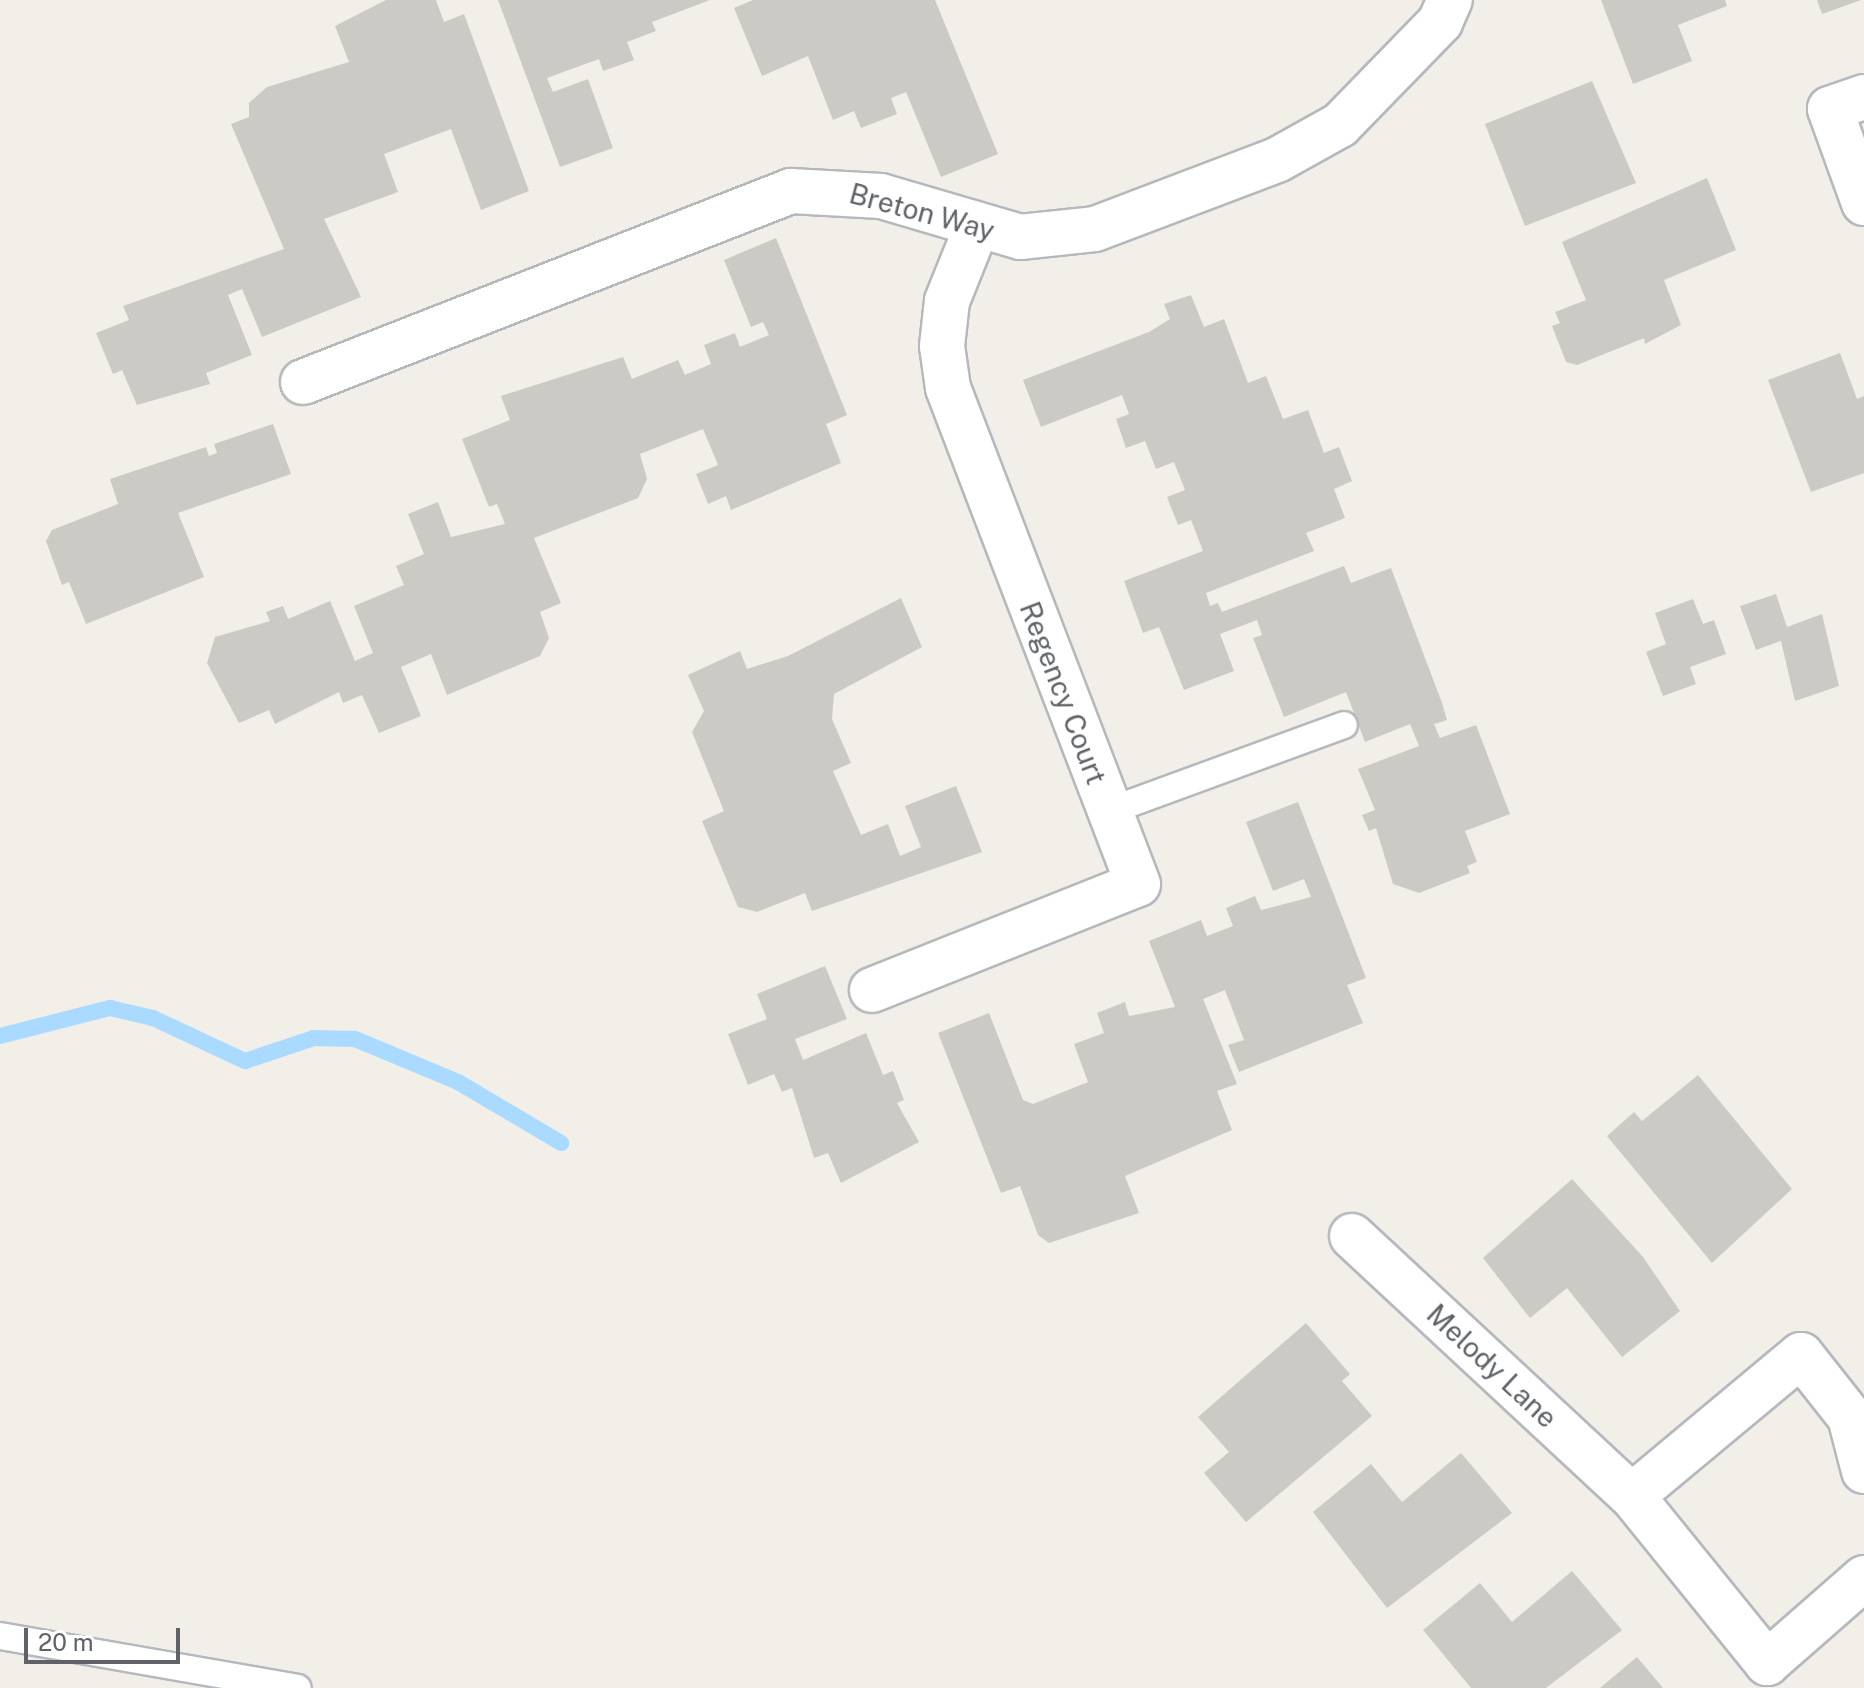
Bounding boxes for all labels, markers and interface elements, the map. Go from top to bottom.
street label: Breton Way [845,176,999,248]
street label: Regency Court [1013,597,1113,789]
street label: Melody Lane [1420,1297,1564,1435]
scale bar [28,1612,184,1662]
text: 20 m [38,1628,94,1656]

